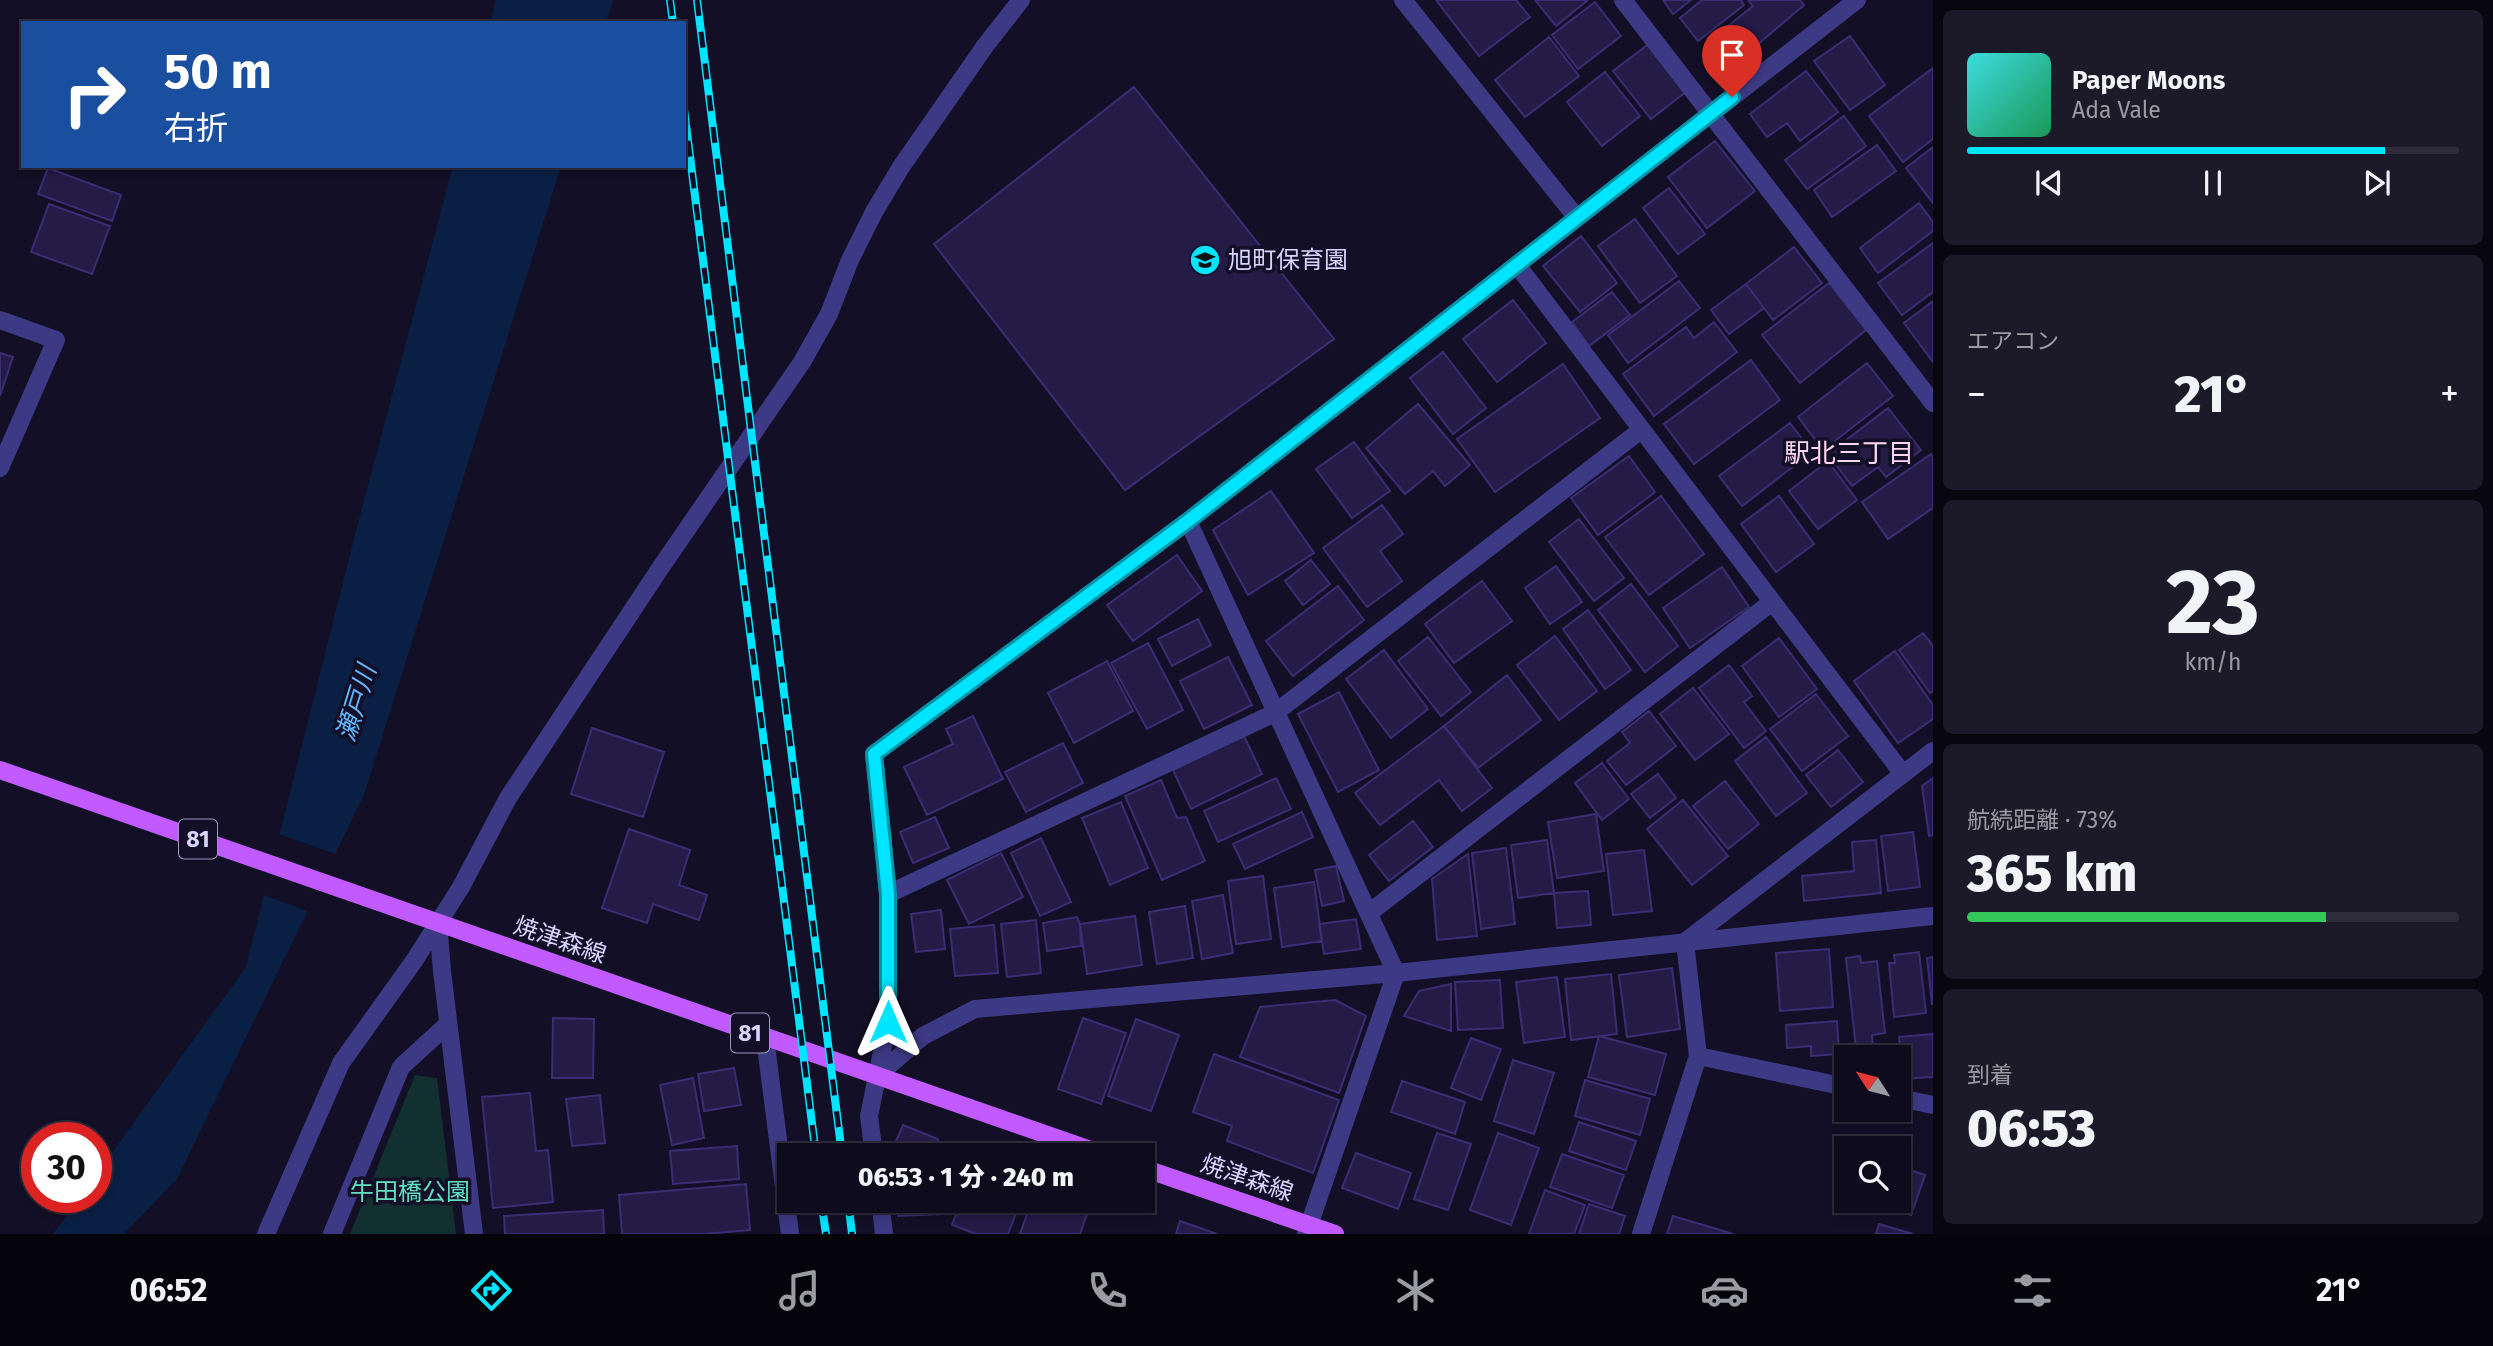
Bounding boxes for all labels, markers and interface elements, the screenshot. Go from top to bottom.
pin [1702,25,1762,97]
icon: arrive [1713,36,1751,74]
text: 50 m [164,42,272,101]
icon: right [49,49,140,140]
text: Paper Moons [2072,65,2225,96]
text: Ada Vale [2072,96,2161,124]
text: 右折 [164,109,228,147]
icon: previous [2030,164,2068,202]
icon: pause [2194,164,2232,202]
icon: next [2358,164,2396,202]
school or university icon: 旭町保育園 [1188,243,1222,277]
place label: 旭町保育園 [1228,246,1348,274]
text: エアコン [1967,327,2059,355]
text: 21° [2174,363,2252,426]
text: − [1967,371,1986,417]
text: + [2440,371,2459,417]
district label: 駅北三丁目 [1784,438,1914,469]
text: 23 [2166,548,2260,657]
text: km/h [2185,648,2241,676]
water label: 瀬戸川 [330,658,384,745]
text: 航続距離 · 73% [1967,806,2117,834]
road number: 81 [179,820,217,859]
text: 365 km [1967,842,2137,905]
street label: 焼津森線 [510,911,610,969]
position arrow [851,985,925,1059]
road number: 81 [731,1014,769,1052]
north arrow [1834,1045,1911,1122]
map controls [1834,1045,1911,1213]
text: 到着 [1967,1061,2013,1089]
text: 06:53 [1967,1097,2096,1160]
speed limit sign: 30 [21,1122,112,1213]
button: search [1834,1136,1911,1213]
street label: 焼津森線 [1197,1149,1297,1207]
text: 06:53 · 1 分 · 240 m [858,1162,1074,1193]
park label: 牛田橋公園 [350,1178,470,1206]
icon: directions [467,1266,516,1315]
icon: music [775,1266,824,1315]
icon: phone [1083,1266,1132,1315]
icon: climate [1391,1266,1440,1315]
icon: car [1700,1266,1749,1315]
icon: filters [2008,1266,2057,1315]
text: 06:52 [130,1271,208,1309]
text: 21° [2316,1271,2363,1309]

